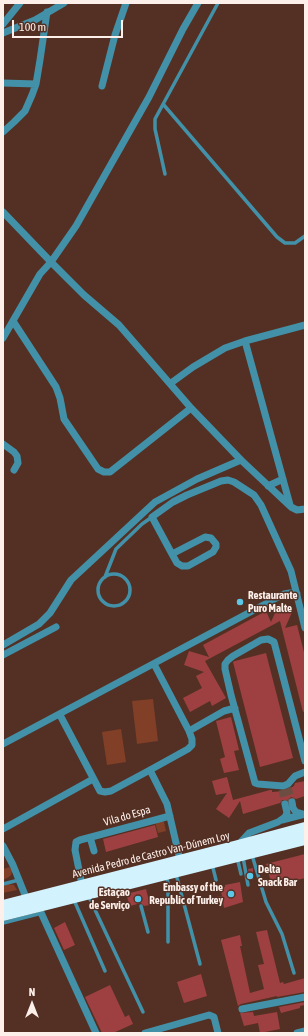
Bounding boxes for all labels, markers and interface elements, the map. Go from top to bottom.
scale bar [14,12,125,38]
text: 100 m [19,20,46,34]
place label: Restaurante Puro Malte [248,589,297,615]
marker: Restaurante Puro Malte [235,597,245,607]
street label: Vila do Espa [102,803,152,829]
street label: Avenida Pedro de Castro Van-Dúnem Loy [71,829,231,881]
place label: Delta Snack Bar [258,863,297,889]
marker: Delta Snack Bar [245,871,255,881]
place label: Embassy of the Republic of Turkey [149,881,223,907]
place label: Estaçao de Serviço [89,886,130,912]
marker: Embassy of the Republic of Turkey [226,889,236,899]
marker: Estaçao de Serviço [133,894,143,904]
north arrow [12,984,52,1024]
text: N [29,986,35,998]

